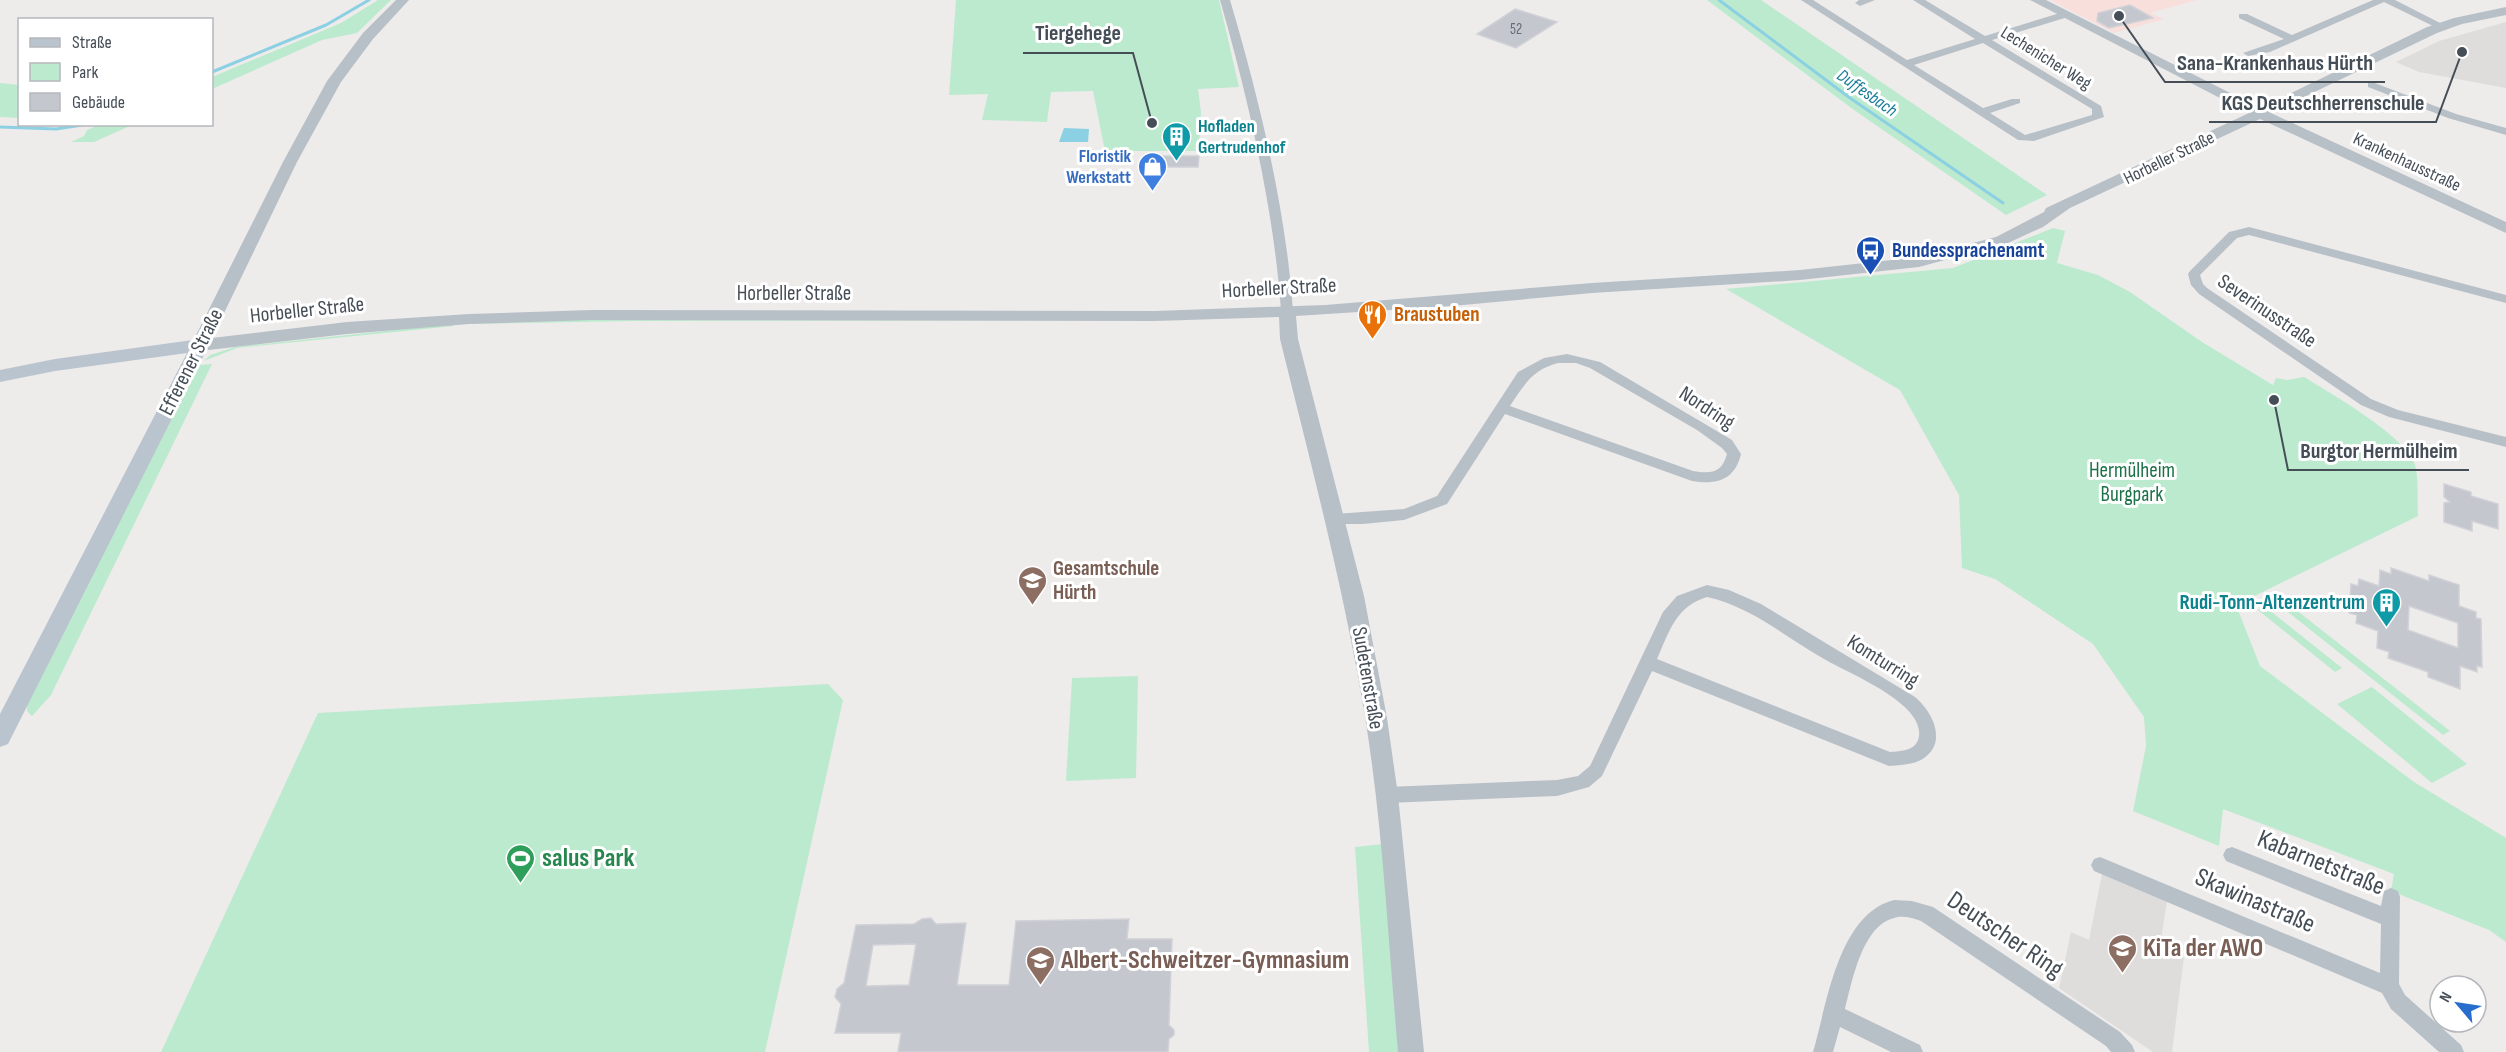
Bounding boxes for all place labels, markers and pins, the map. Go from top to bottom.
callout: Tiergehege [1023,13,1133,53]
callout: Sana-Krankenhaus Hürth [2165,42,2385,82]
callout: KGS Deutschherrenschule [2209,82,2436,122]
place label: Hofladen Gertrudenhof [1198,116,1286,158]
building icon: Hofladen Gertrudenhof [1161,120,1193,162]
place label: Floristik Werkstatt [1066,146,1131,188]
shop icon: Floristik Werkstatt [1136,150,1168,192]
bus stop icon: Bundessprachenamt [1855,234,1887,276]
place label: Bundessprachenamt [1892,238,2045,263]
restaurant icon: Braustuben [1357,298,1389,340]
place label: Braustuben [1394,302,1480,327]
callout: Burgtor Hermülheim [2288,430,2469,470]
place label: Gesamtschule Hürth [1053,556,1159,605]
school or university icon: Gesamtschule Hürth [1016,564,1048,606]
building icon: Rudi-Tonn-Altenzentrum [2370,586,2402,628]
place label: Rudi-Tonn-Altenzentrum [2180,590,2365,615]
sports icon: salus Park [505,842,537,884]
place label: salus Park [542,843,634,874]
school or university icon: KiTa der AWO [2106,932,2138,974]
place label: KiTa der AWO [2143,933,2263,964]
school or university icon: Albert-Schweitzer-Gymnasium [1024,944,1056,986]
place label: Albert-Schweitzer-Gymnasium [1060,945,1349,976]

